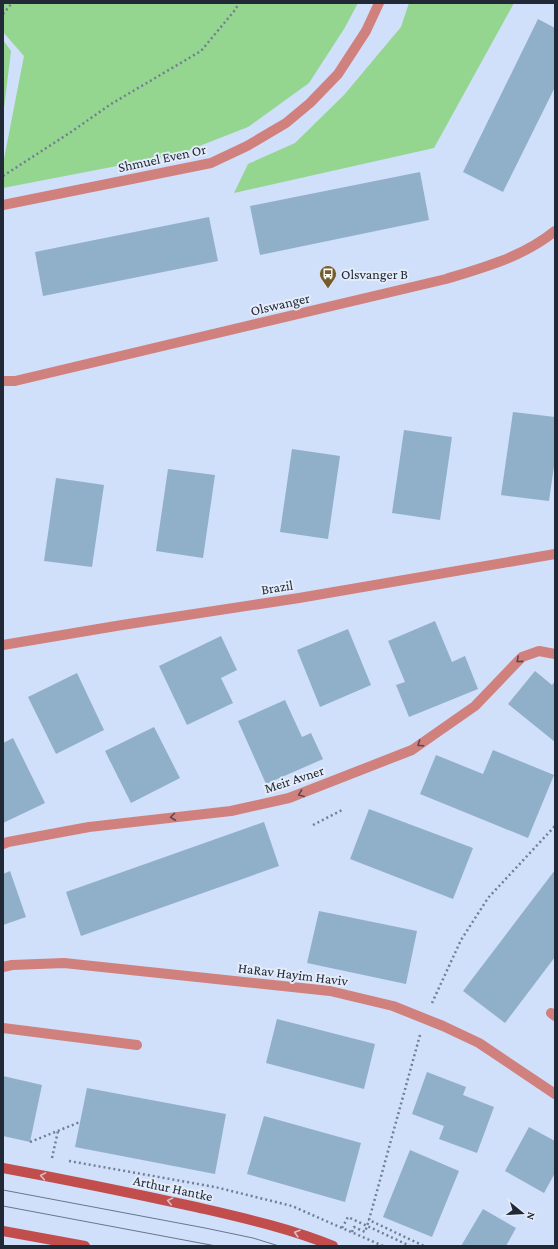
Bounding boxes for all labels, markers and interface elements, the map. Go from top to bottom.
street label: Shmuel Even Or [117,141,207,175]
bus stop icon: Olsvanger B [318,264,338,289]
place label: Olsvanger B [341,266,408,282]
street label: Olswanger [249,289,311,319]
street label: Brazil [260,577,294,597]
one-way arrow [516,656,524,663]
one-way arrow [418,739,425,746]
street label: Meir Avner [262,762,326,796]
one-way arrow [297,789,304,797]
one-way arrow [170,812,176,821]
street label: HaRav Hayim Haviv [237,959,349,989]
one-way arrow [40,1172,46,1180]
street label: Arthur Hantke [132,1172,214,1204]
north arrow [502,1193,542,1233]
one-way arrow [167,1198,174,1206]
text: N [524,1211,538,1222]
one-way arrow [293,1229,300,1238]

